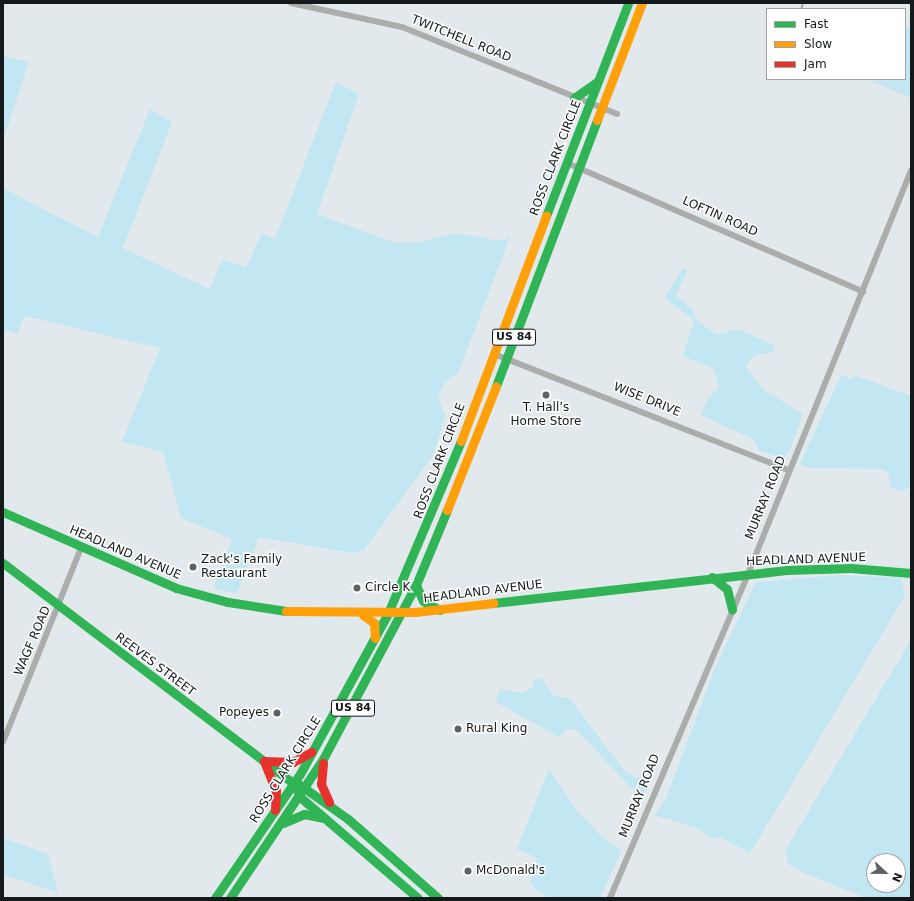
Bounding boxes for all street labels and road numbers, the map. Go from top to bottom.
street label: TWITCHELL ROAD [409,12,513,66]
street label: ROSS CLARK CIRCLE [527,98,585,218]
street label: LOFTIN ROAD [680,194,760,240]
road number: US 84 [492,328,536,346]
street label: WISE DRIVE [611,380,683,420]
street label: ROSS CLARK CIRCLE [411,401,469,521]
street label: MURRAY ROAD [743,454,789,542]
street label: HEADLAND AVENUE [67,523,183,583]
street label: HEADLAND AVENUE [746,551,866,569]
street label: HEADLAND AVENUE [423,578,543,606]
street label: WAGF ROAD [12,604,54,678]
street label: REEVES STREET [112,630,198,700]
road number: US 84 [331,699,375,717]
street label: ROSS CLARK CIRCLE [247,714,325,826]
street label: MURRAY ROAD [617,752,663,840]

